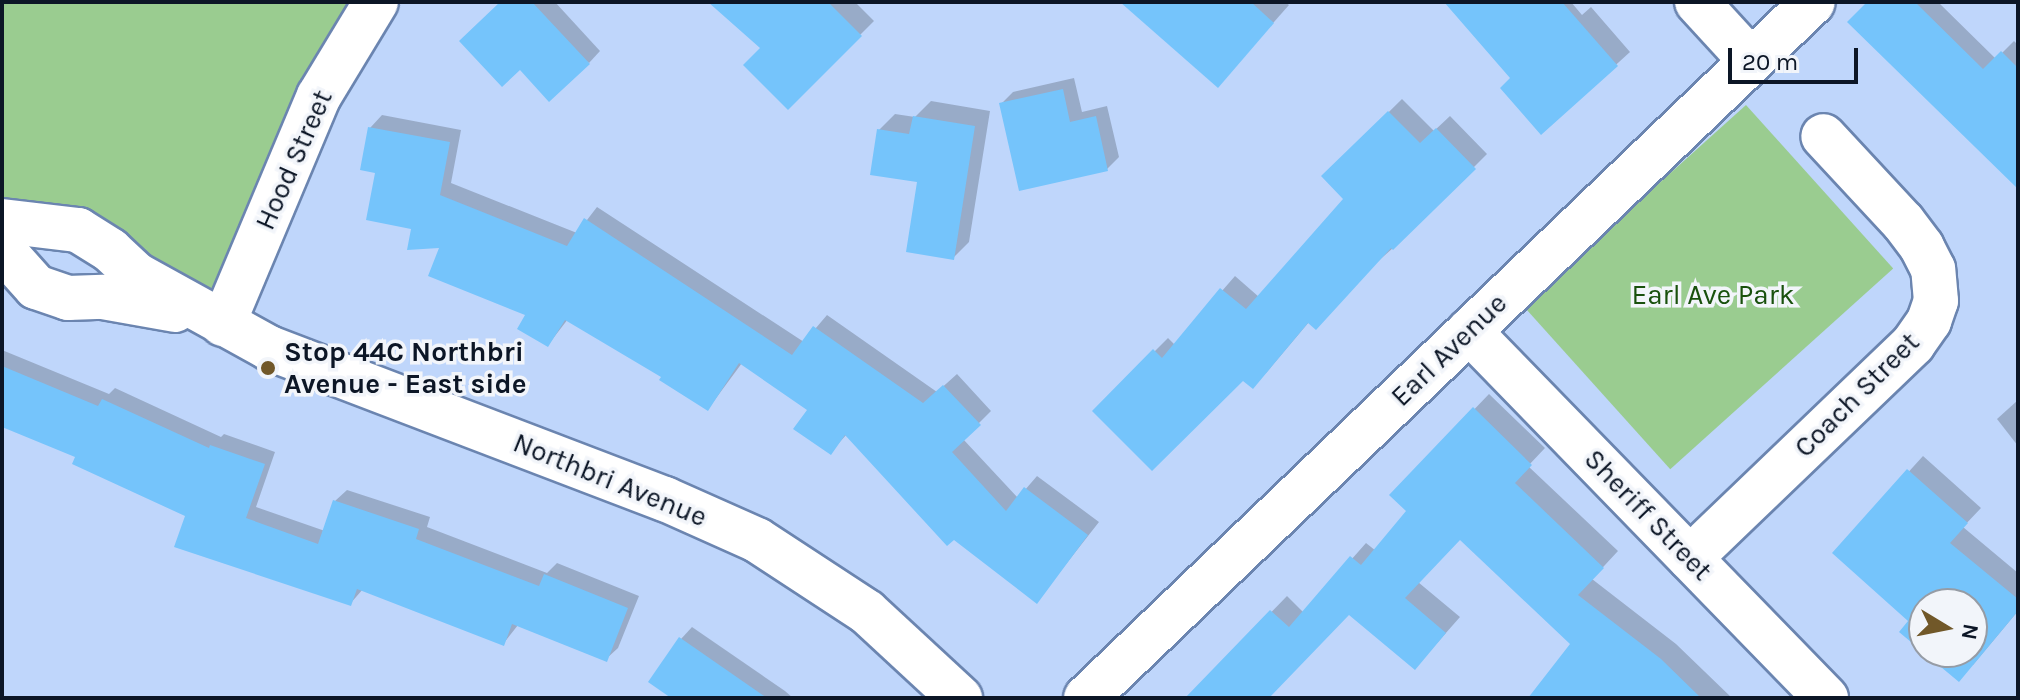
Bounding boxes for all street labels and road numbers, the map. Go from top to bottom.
street label: Hood Street [248,85,340,235]
street label: Earl Avenue [1384,287,1514,413]
street label: Coach Street [1788,326,1926,464]
street label: Northbri Avenue [508,426,712,534]
street label: Sheriff Street [1577,442,1719,588]

